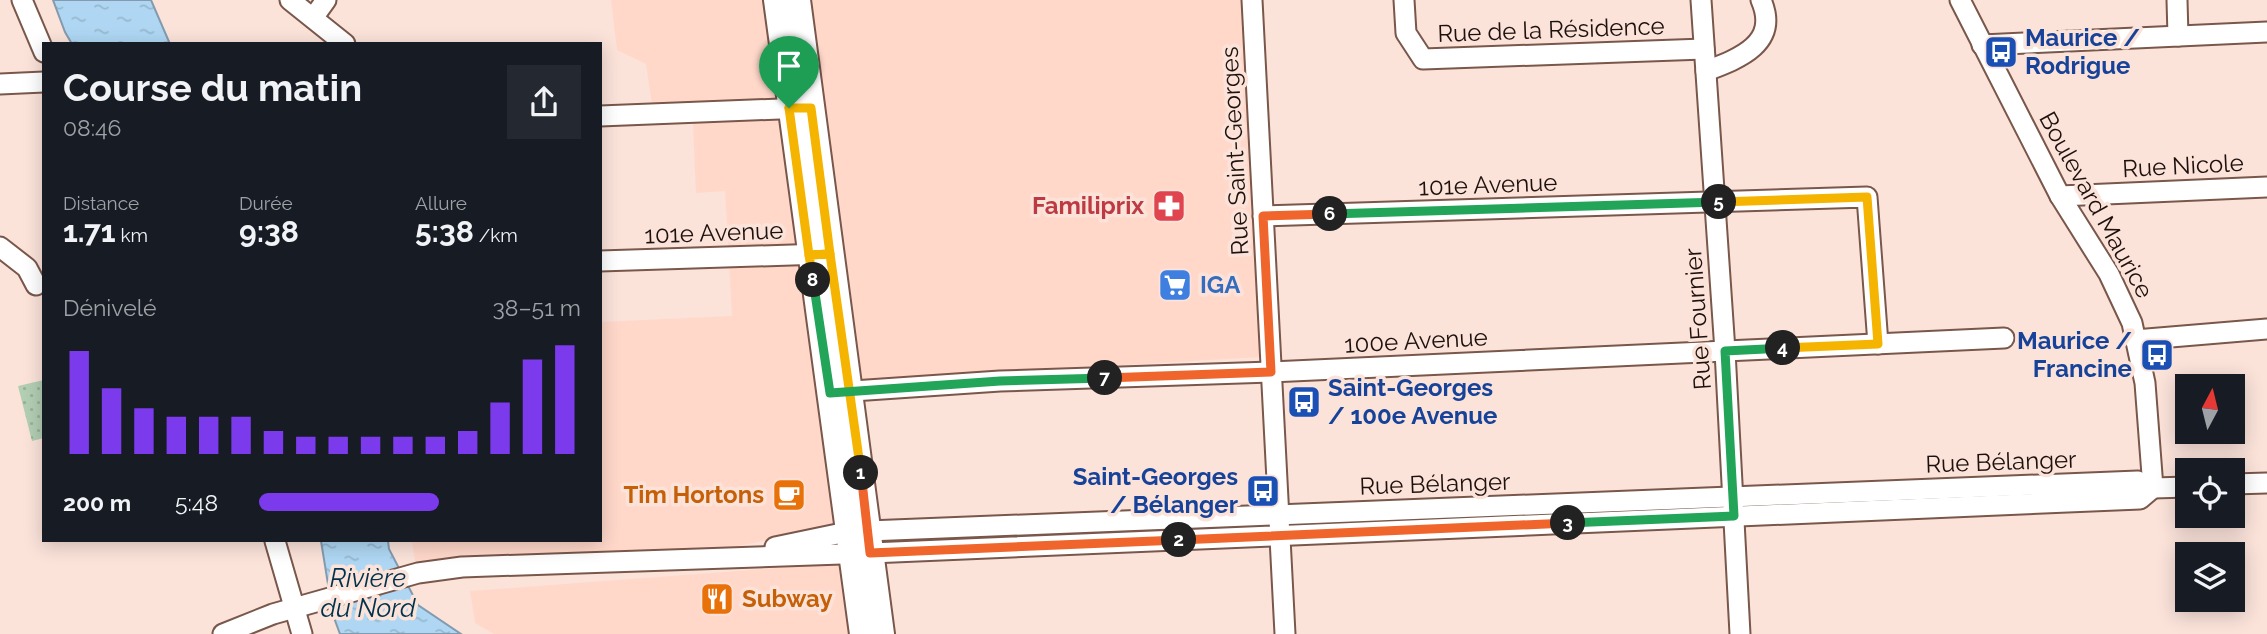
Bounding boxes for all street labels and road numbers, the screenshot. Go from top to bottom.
street label: Rue de la Résidence [1437,11,1665,48]
street label: Rue Saint-Georges [1215,46,1254,256]
street label: Boulevard Maurice [2033,107,2160,303]
street label: Rue Nicole [2121,148,2244,183]
street label: 101e Avenue [1418,168,1558,201]
street label: 101e Avenue [644,216,784,249]
street label: Rue Fournier [1678,247,1717,391]
street label: 100e Avenue [1344,322,1488,359]
street label: Rue Bélanger [1925,444,2078,479]
street label: Rue Bélanger [1359,466,1512,501]

